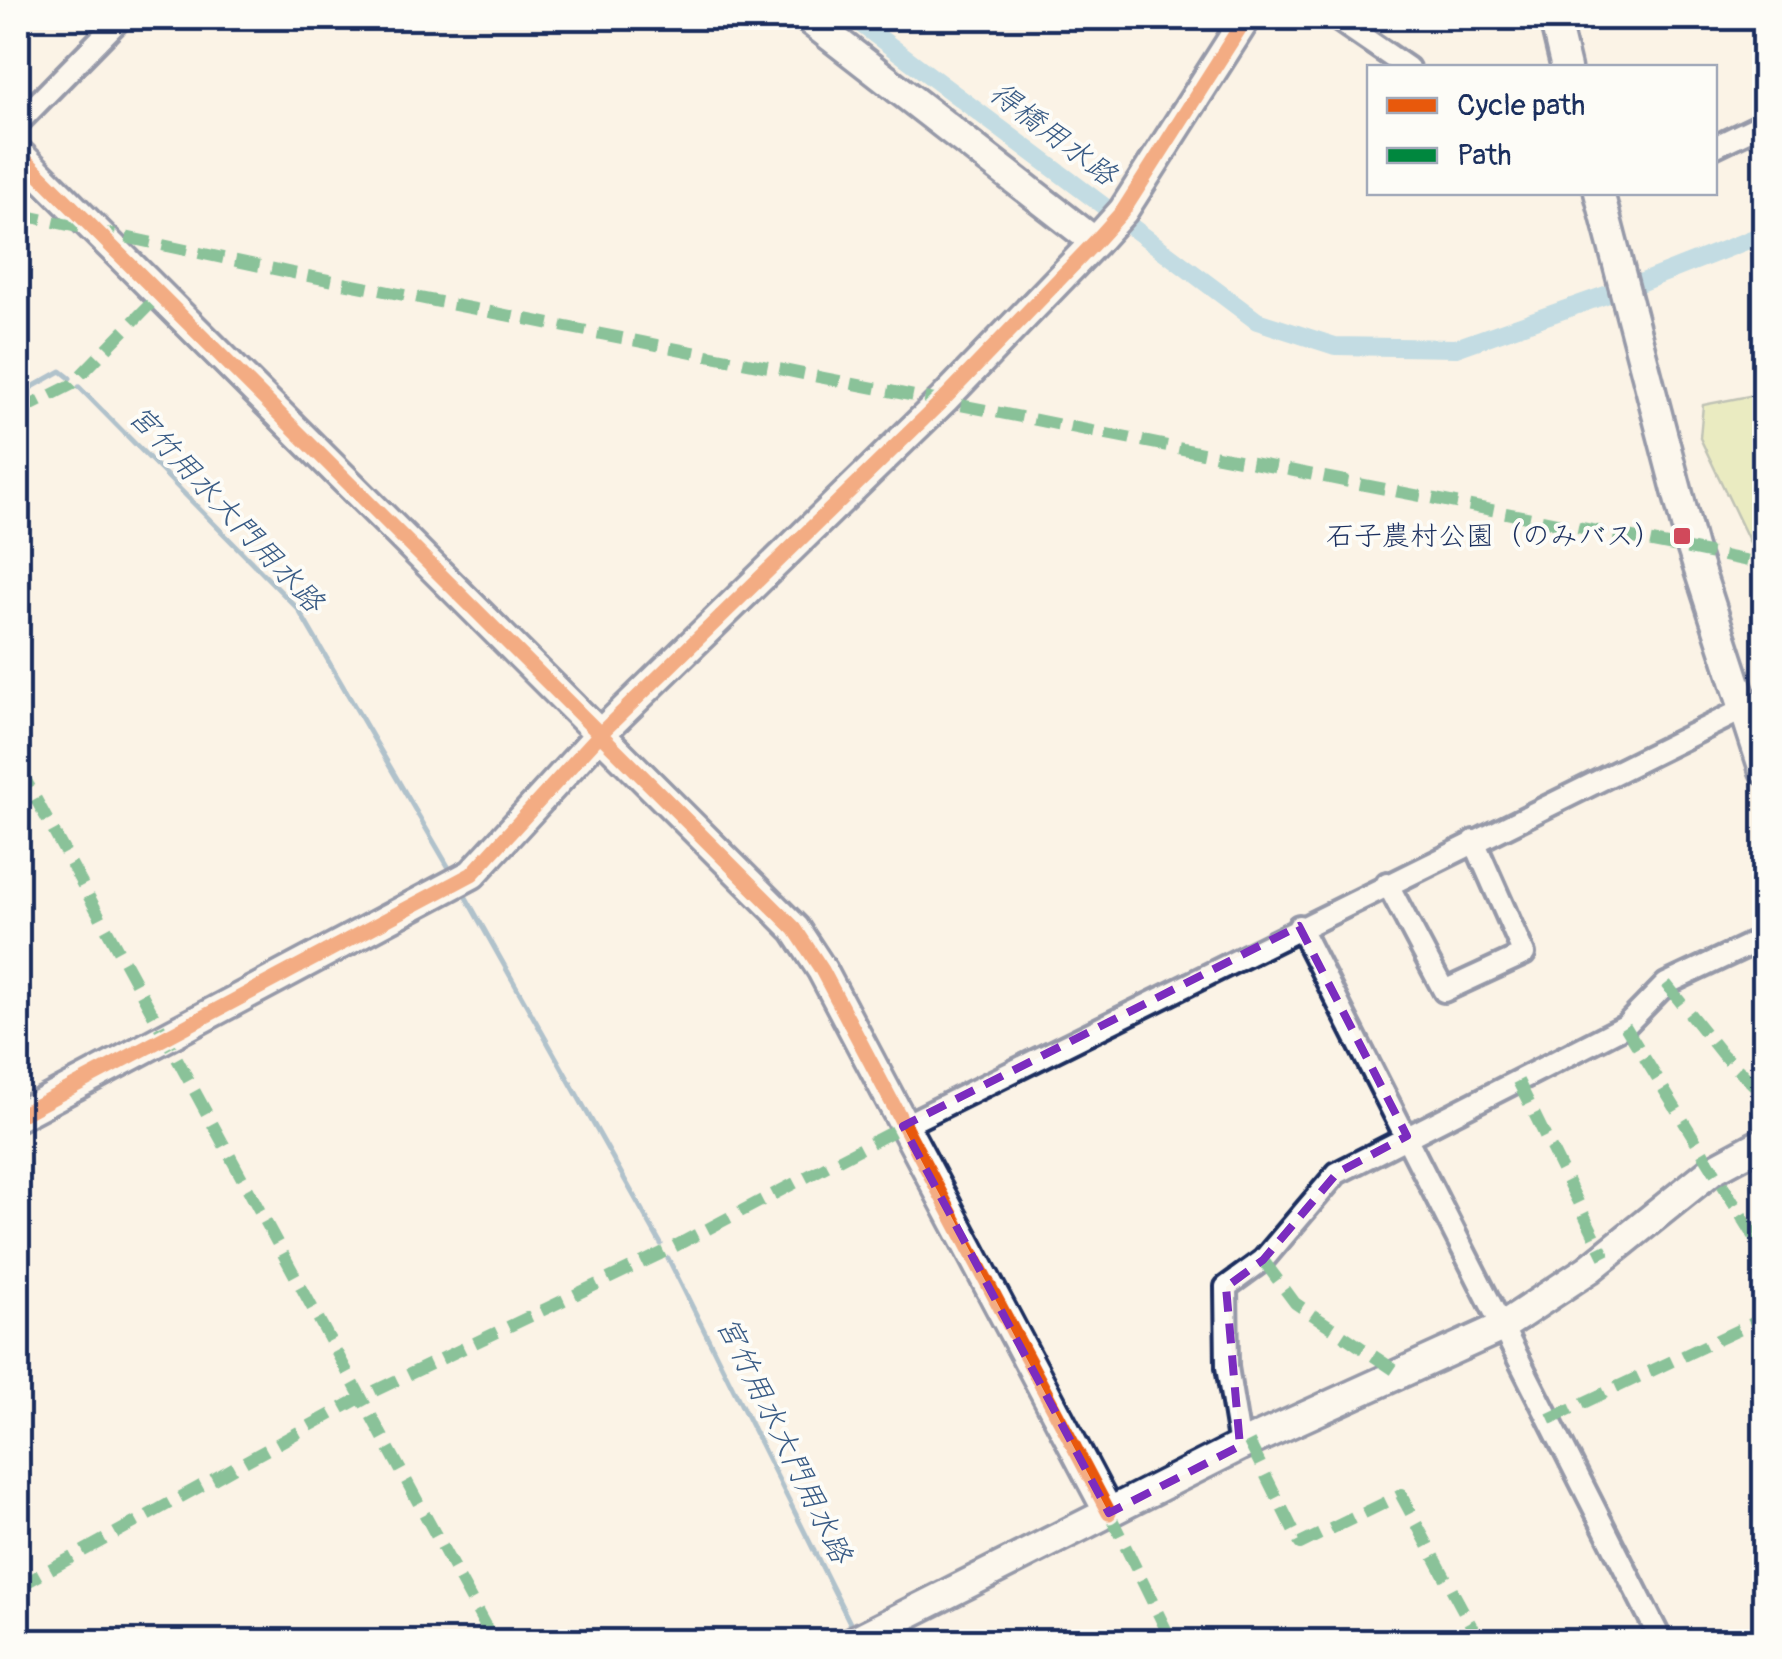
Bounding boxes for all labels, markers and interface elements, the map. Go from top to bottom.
legend [1367,65,1717,195]
water label: 得橋用水路 [982,74,1126,195]
text: Cycle path [1457,87,1585,124]
text: Path [1457,137,1512,174]
water label: 宮竹用水大門用水路 [120,398,333,622]
place label: 石子農村公園（のみバス） [1326,519,1662,554]
marker: 石子農村公園（のみバス） [1671,525,1693,547]
water label: 宮竹用水大門用水路 [708,1311,861,1571]

